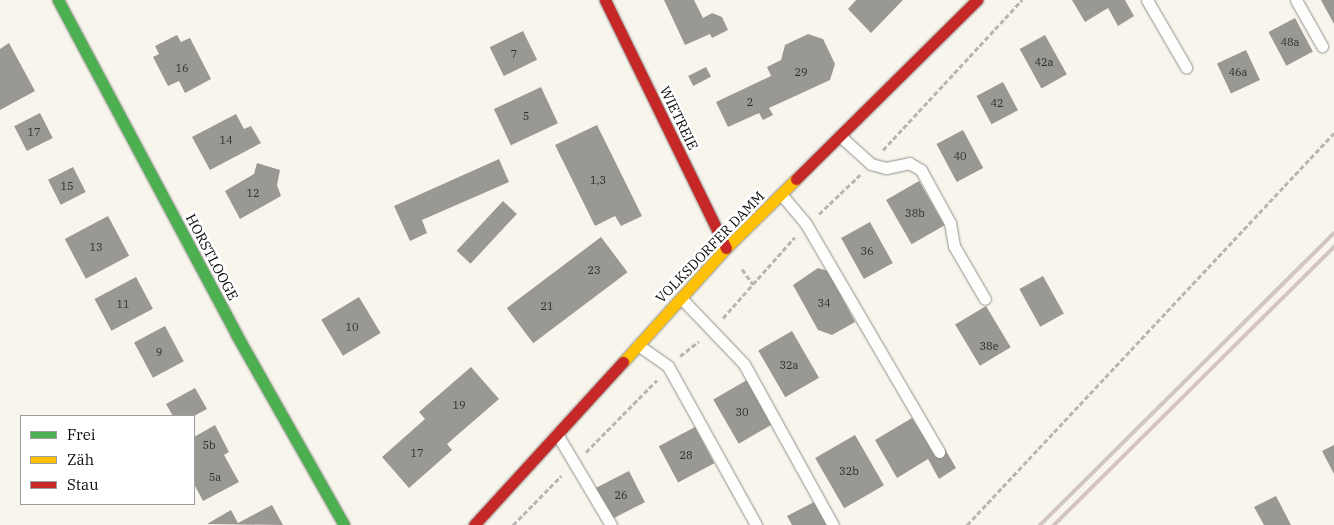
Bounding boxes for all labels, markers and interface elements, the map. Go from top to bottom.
house number: 48a [1280,35,1300,49]
house number: 7 [511,47,517,61]
house number: 42a [1034,55,1054,69]
house number: 16 [175,61,189,75]
house number: 29 [794,65,808,79]
house number: 46a [1228,65,1248,79]
street label: WIETREIE [656,83,702,153]
house number: 2 [747,95,753,109]
house number: 42 [990,96,1004,110]
house number: 5 [523,109,529,123]
house number: 17 [27,125,41,139]
house number: 14 [219,133,233,147]
house number: 40 [953,149,967,163]
house number: 1,3 [590,173,606,187]
house number: 15 [60,179,74,193]
house number: 12 [246,186,260,200]
street label: VOLKSDORFER DAMM [652,188,768,306]
house number: 38b [905,206,925,220]
street label: HORSTLOOGE [182,211,242,303]
house number: 13 [89,240,103,254]
house number: 36 [860,244,874,258]
house number: 23 [587,263,601,277]
house number: 34 [817,296,831,310]
house number: 11 [116,297,130,311]
house number: 21 [540,299,554,313]
house number: 10 [345,320,359,334]
house number: 38e [979,339,999,353]
house number: 9 [156,345,162,359]
house number: 32a [779,358,799,372]
house number: 19 [452,398,466,412]
house number: 30 [735,405,749,419]
legend [20,415,195,505]
text: Frei [67,425,95,444]
house number: 5b [202,438,216,452]
house number: 17 [410,446,424,460]
house number: 28 [679,448,693,462]
text: Zäh [67,450,94,469]
house number: 32b [839,464,859,478]
house number: 5a [209,470,221,484]
text: Stau [67,475,99,494]
house number: 26 [614,488,628,502]

